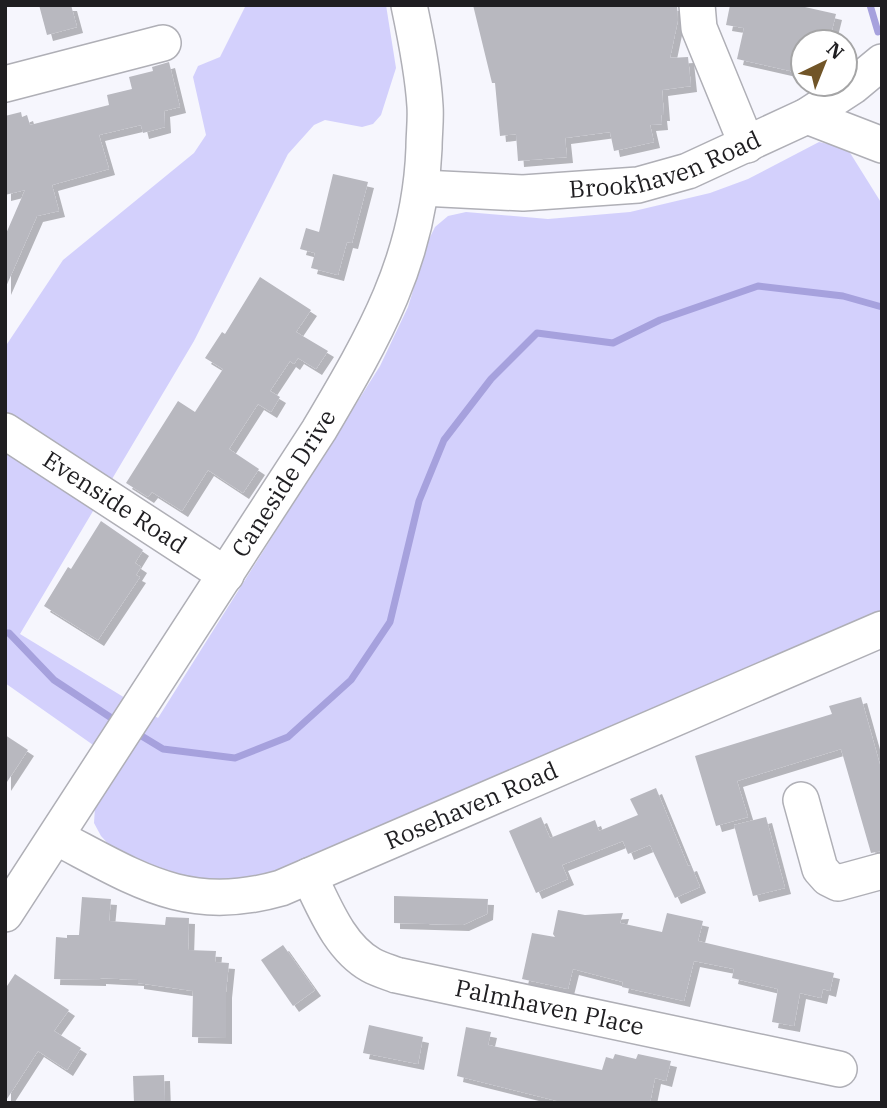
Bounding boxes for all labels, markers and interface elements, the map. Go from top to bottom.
north arrow [789,28,859,98]
text: N [822,37,849,64]
street label: Brookhaven Road [568,123,765,205]
street label: Caneside Drive [224,403,343,563]
street label: Evenside Road [37,443,193,560]
street label: Rosehaven Road [380,754,562,856]
street label: Palmhaven Place [452,971,647,1042]

